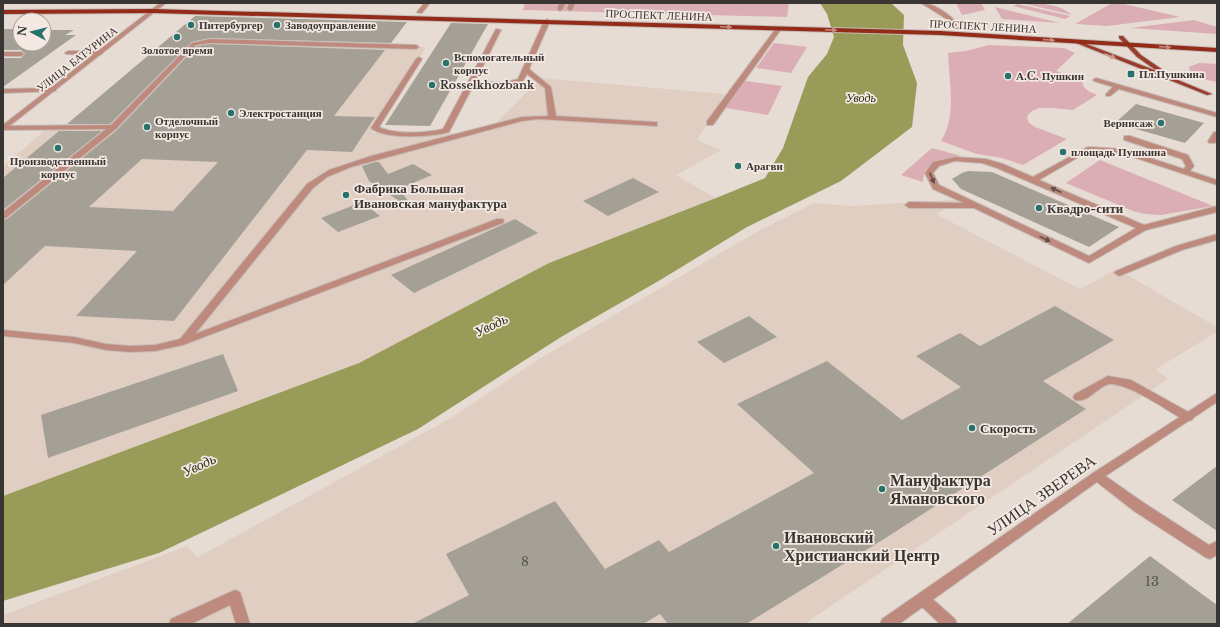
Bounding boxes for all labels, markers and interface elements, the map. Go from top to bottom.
street label: ПРОСПЕКТ ЛЕНИНА [605,6,713,24]
north arrow [12,12,52,52]
street label: ПРОСПЕКТ ЛЕНИНА [929,16,1037,36]
place label: Питербургер [199,18,263,32]
place label: Заводоуправление [285,18,376,32]
marker: Питербургер [186,20,196,30]
marker: Заводоуправление [272,20,282,30]
street label: УЛИЦА БАТУРИНА [34,23,120,95]
one-way arrow [720,23,732,30]
text: N [14,24,30,37]
one-way arrow [825,26,837,33]
marker: Золотое время [172,32,182,42]
one-way arrow [1043,36,1055,43]
place label: Золотое время [141,43,213,57]
one-way arrow [1159,44,1172,50]
place label: Вспомогательный корпус [454,50,545,77]
one-way arrow [1105,53,1117,59]
marker: Вспомогательный корпус [441,58,451,68]
place label: Пл.Пушкина [1139,67,1205,81]
place label: А.C. Пушкин [1016,69,1085,83]
marker: Пл.Пушкина [1126,69,1136,79]
marker: А.C. Пушкин [1003,71,1013,81]
place label: Rosselkhozbank [440,78,535,92]
marker: Rosselkhozbank [427,80,437,90]
water label: Уводь [846,90,877,105]
place label: Электростанция [239,106,322,120]
marker: Электростанция [226,108,236,118]
place label: Отделочный корпус [155,114,219,141]
place label: Вернисаж [1103,116,1153,130]
marker: Вернисаж [1156,118,1166,128]
marker: Отделочный корпус [142,122,152,132]
marker: Производственный корпус [53,143,63,153]
place label: площадь Пушкина [1071,145,1166,159]
marker: площадь Пушкина [1058,147,1068,157]
place label: Производственный корпус [10,154,107,181]
place label: Арагви [746,159,783,173]
marker: Арагви [733,161,743,171]
one-way arrow [929,173,935,184]
place label: Фабрика Большая Ивановская мануфактура [354,180,507,212]
one-way arrow [1051,187,1062,193]
marker: Фабрика Большая Ивановская мануфактура [341,190,351,200]
place label: Квадро-сити [1047,200,1124,217]
marker: Квадро-сити [1034,203,1044,213]
one-way arrow [1039,236,1050,242]
water label: Уводь [471,309,511,341]
place label: Скорость [980,420,1036,437]
marker: Скорость [967,423,977,433]
water label: Уводь [179,449,219,481]
street label: УЛИЦА ЗВЕРЕВА [983,450,1100,540]
place label: Мануфактура Ямановского [890,470,991,508]
marker: Мануфактура Ямановского [877,484,887,494]
place label: Ивановский Христианский Центр [784,527,940,565]
marker: Ивановский Христианский Центр [771,541,781,551]
house number: 8 [521,553,529,570]
house number: 13 [1145,573,1159,590]

